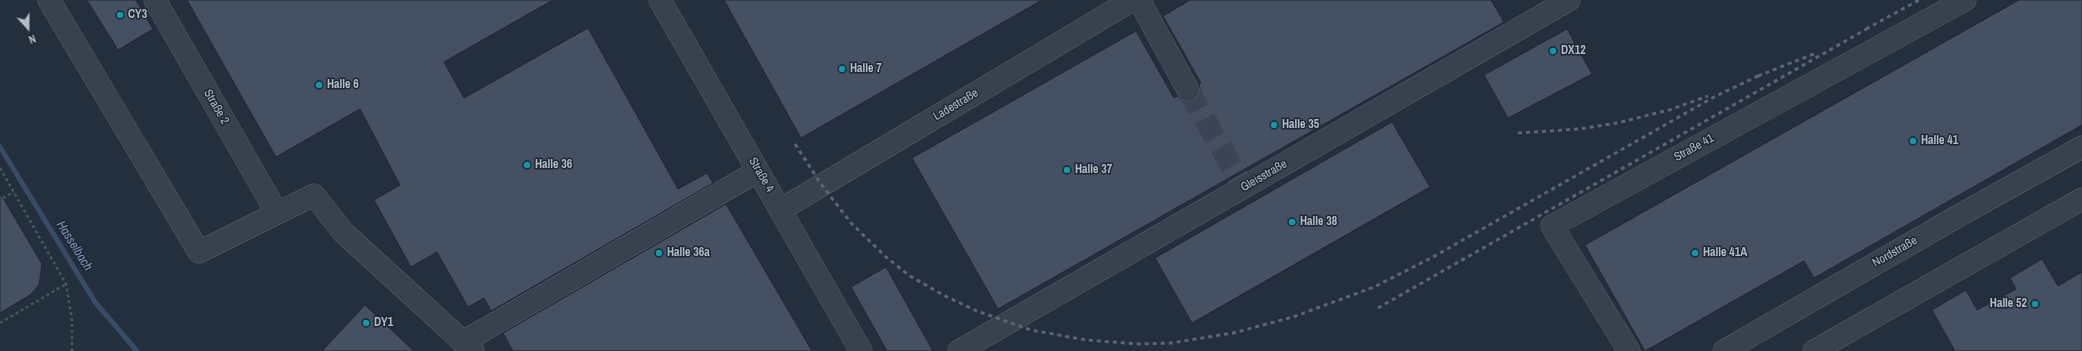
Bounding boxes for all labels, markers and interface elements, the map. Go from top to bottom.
north arrow [8,8,48,48]
place label: CY3 [128,8,147,22]
marker: CY3 [115,10,125,20]
text: N [27,31,38,47]
place label: DX12 [1561,44,1586,58]
marker: DX12 [1548,46,1558,56]
place label: Halle 7 [850,62,882,76]
marker: Halle 7 [837,64,847,74]
place label: Halle 6 [327,78,359,92]
marker: Halle 6 [314,80,324,90]
street label: Ladestraße [931,86,981,124]
street label: Straße 2 [200,87,232,127]
place label: Halle 35 [1282,118,1319,132]
marker: Halle 35 [1269,120,1279,130]
street label: Straße 41 [1672,131,1716,165]
place label: Halle 41 [1921,134,1958,148]
marker: Halle 41 [1908,136,1918,146]
street label: Straße 4 [745,155,777,195]
street label: Gleisstraße [1238,157,1290,195]
place label: Halle 36 [535,158,572,172]
marker: Halle 36 [522,160,532,170]
place label: Halle 37 [1075,163,1112,177]
marker: Halle 37 [1062,165,1072,175]
place label: Halle 38 [1300,215,1337,229]
marker: Halle 38 [1287,217,1297,227]
water label: Hasselbach [53,218,95,274]
street label: Nordstraße [1870,233,1920,271]
place label: Halle 36a [667,246,710,260]
place label: Halle 41A [1703,246,1747,260]
marker: Halle 36a [654,248,664,258]
marker: Halle 41A [1690,248,1700,258]
place label: Halle 52 [1990,297,2027,311]
marker: Halle 52 [2030,299,2040,309]
place label: DY1 [374,316,393,330]
marker: DY1 [361,318,371,328]

